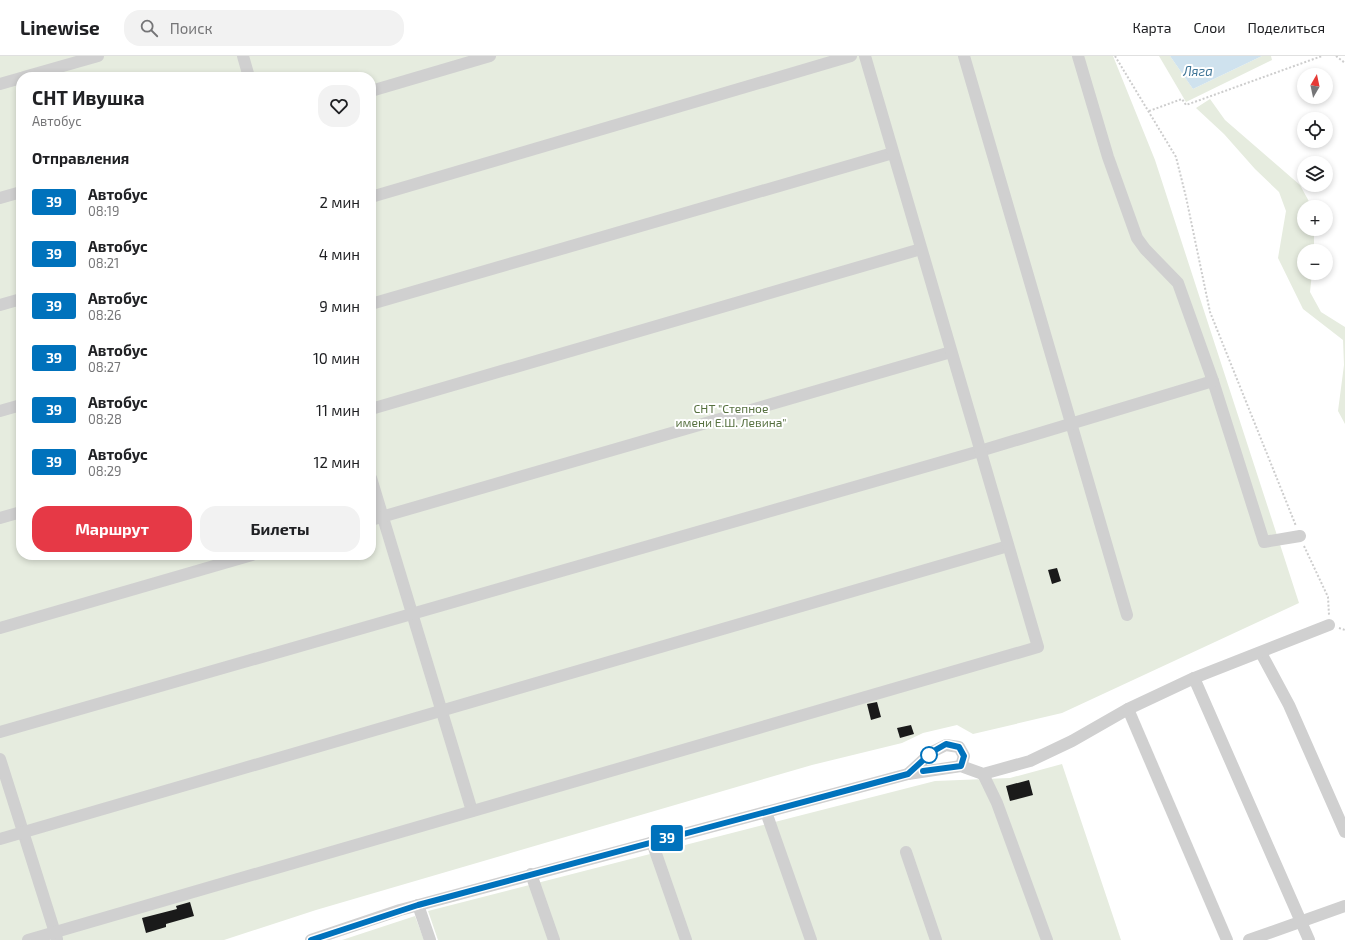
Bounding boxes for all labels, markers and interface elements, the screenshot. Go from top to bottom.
search box [124,10,404,46]
text: Linewise [20,16,100,39]
icon: search [138,17,160,39]
text: Поиск [170,19,213,37]
text: Карта [1132,19,1171,36]
text: Слои [1193,19,1225,36]
text: Поделиться [1247,19,1325,36]
water label: Ляга [1182,63,1213,79]
north arrow [1297,68,1333,104]
map controls [1297,68,1333,280]
button: heart [318,85,360,127]
text: СНТ Ивушка [32,86,145,109]
button: locate [1297,112,1333,148]
text: Автобус [32,113,82,129]
text: Отправления [32,149,129,167]
button: layers [1297,156,1333,192]
text: Автобус [88,185,148,203]
text: 39 [46,193,62,210]
text: 2 мин [319,193,360,211]
button: + [1297,200,1333,236]
text: 08:19 [88,203,119,219]
text: Автобус [88,237,148,255]
button: − [1297,244,1333,280]
text: 39 [46,245,62,262]
text: 4 мин [319,245,360,263]
text: 08:21 [88,255,119,271]
text: Автобус [88,289,148,307]
text: 39 [46,297,62,314]
text: 9 мин [319,297,360,315]
text: 08:26 [88,307,122,323]
text: Автобус [88,341,148,359]
text: 39 [46,349,62,366]
text: 10 мин [313,349,360,367]
text: 08:27 [88,359,121,375]
text: Автобус [88,393,148,411]
text: 39 [46,401,62,418]
text: 11 мин [316,401,360,419]
park label: СНТ "Степное имени Е.Ш. Левина" [676,401,786,429]
text: 08:28 [88,411,122,427]
text: Автобус [88,445,148,463]
text: 39 [46,453,62,470]
text: 12 мин [313,453,360,471]
text: 08:29 [88,463,122,479]
button: Маршрут [32,506,192,552]
button: Билеты [200,506,360,552]
unlabelled marker [920,746,938,764]
line badge: 39 [649,825,685,851]
text: 39 [659,829,675,846]

